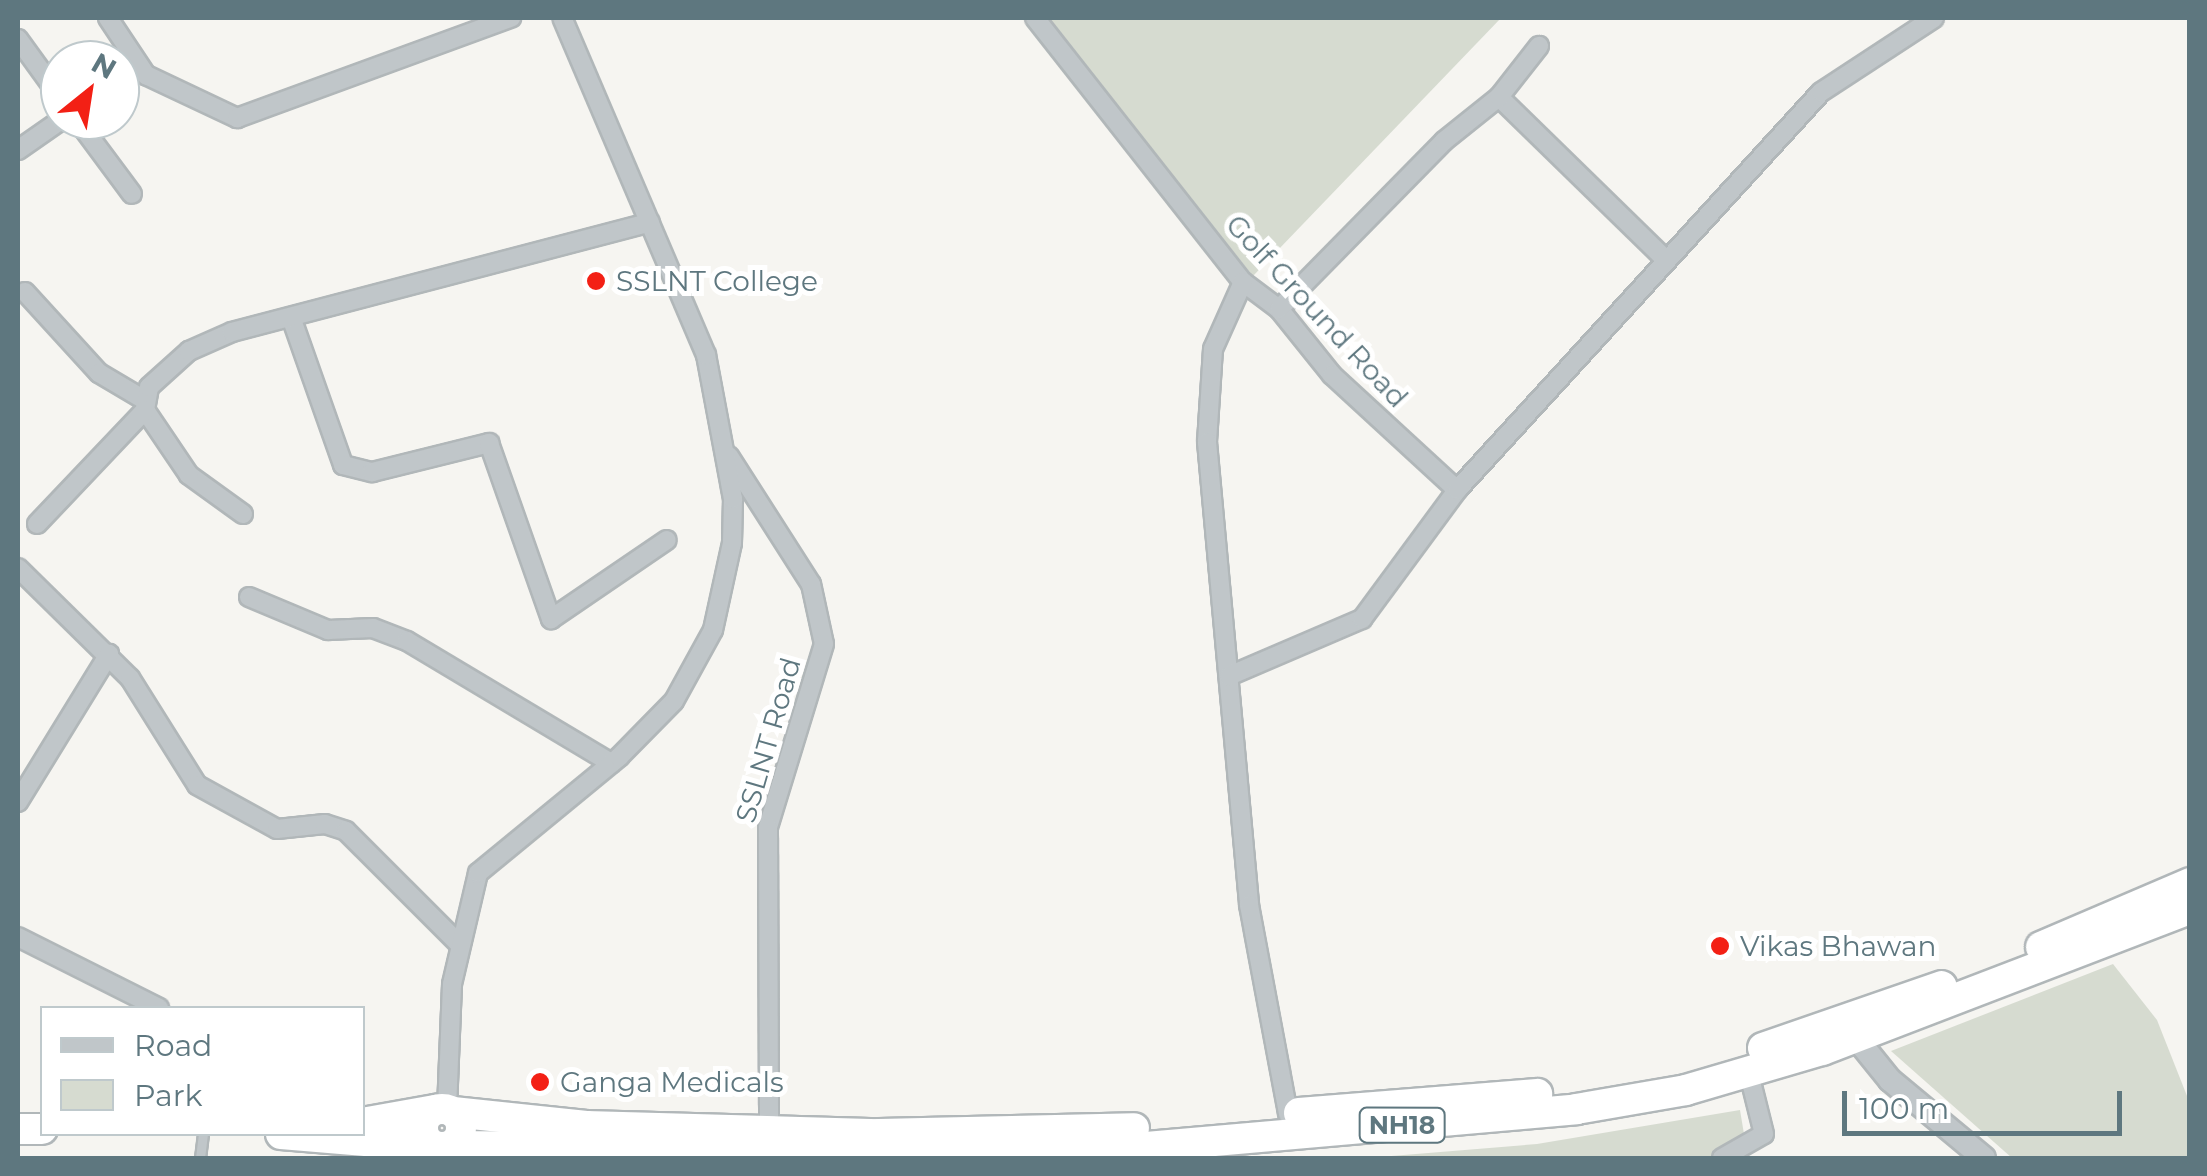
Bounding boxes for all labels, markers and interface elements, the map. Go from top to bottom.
north arrow [40,40,140,140]
text: N [86,45,122,86]
street label: Golf Ground Road [1219,208,1415,414]
place label: SSLNT College [616,264,818,298]
marker: SSLNT College [585,270,607,292]
street label: SSLNT Road [728,654,808,826]
place label: Vikas Bhawan [1740,929,1936,963]
marker: Vikas Bhawan [1709,935,1731,957]
legend [40,1006,365,1136]
text: Road [134,1027,212,1064]
place label: Ganga Medicals [560,1065,784,1099]
marker: Ganga Medicals [529,1071,551,1093]
scale bar [1847,1071,2127,1133]
text: Park [134,1077,203,1114]
text: 100 m [1859,1090,1949,1127]
road number: NH18 [1357,1105,1447,1145]

